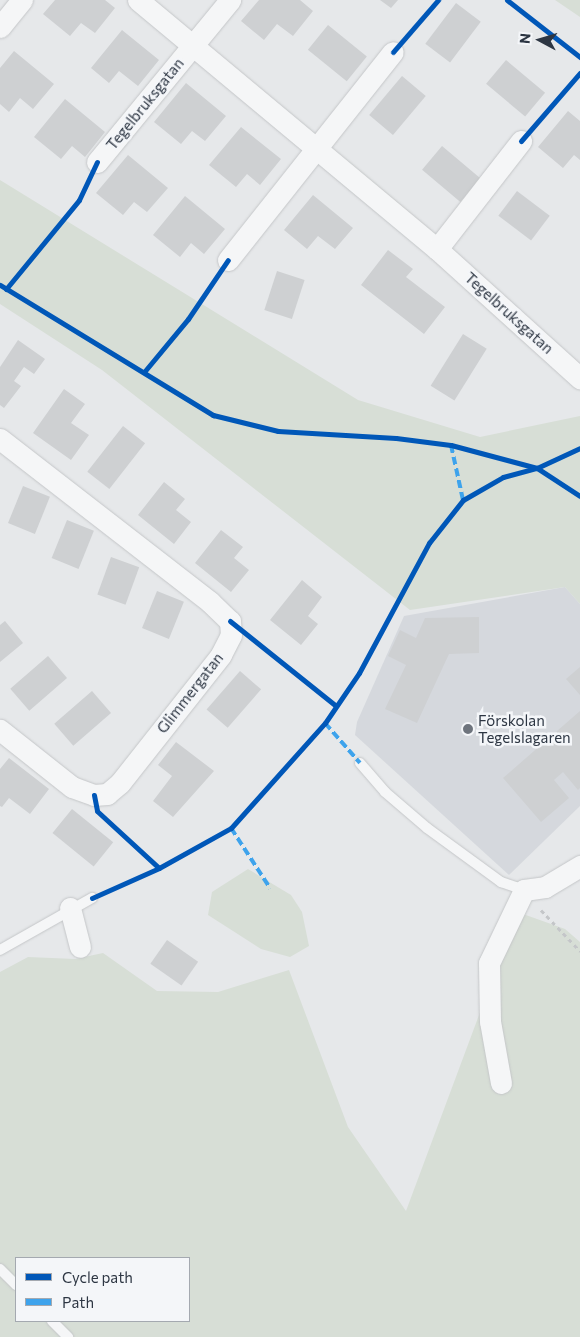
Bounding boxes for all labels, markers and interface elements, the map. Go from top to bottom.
north arrow [515,15,565,65]
text: N [516,32,534,44]
street label: Tegelbruksgatan [103,55,187,153]
street label: Tegelbruksgatan [461,269,557,357]
street label: Glimmergatan [153,649,227,737]
place label: Förskolan Tegelslagaren [478,711,571,746]
marker: Förskolan Tegelslagaren [462,723,474,735]
legend [15,1257,190,1322]
text: Cycle path [62,1268,133,1286]
text: Path [62,1293,94,1311]

